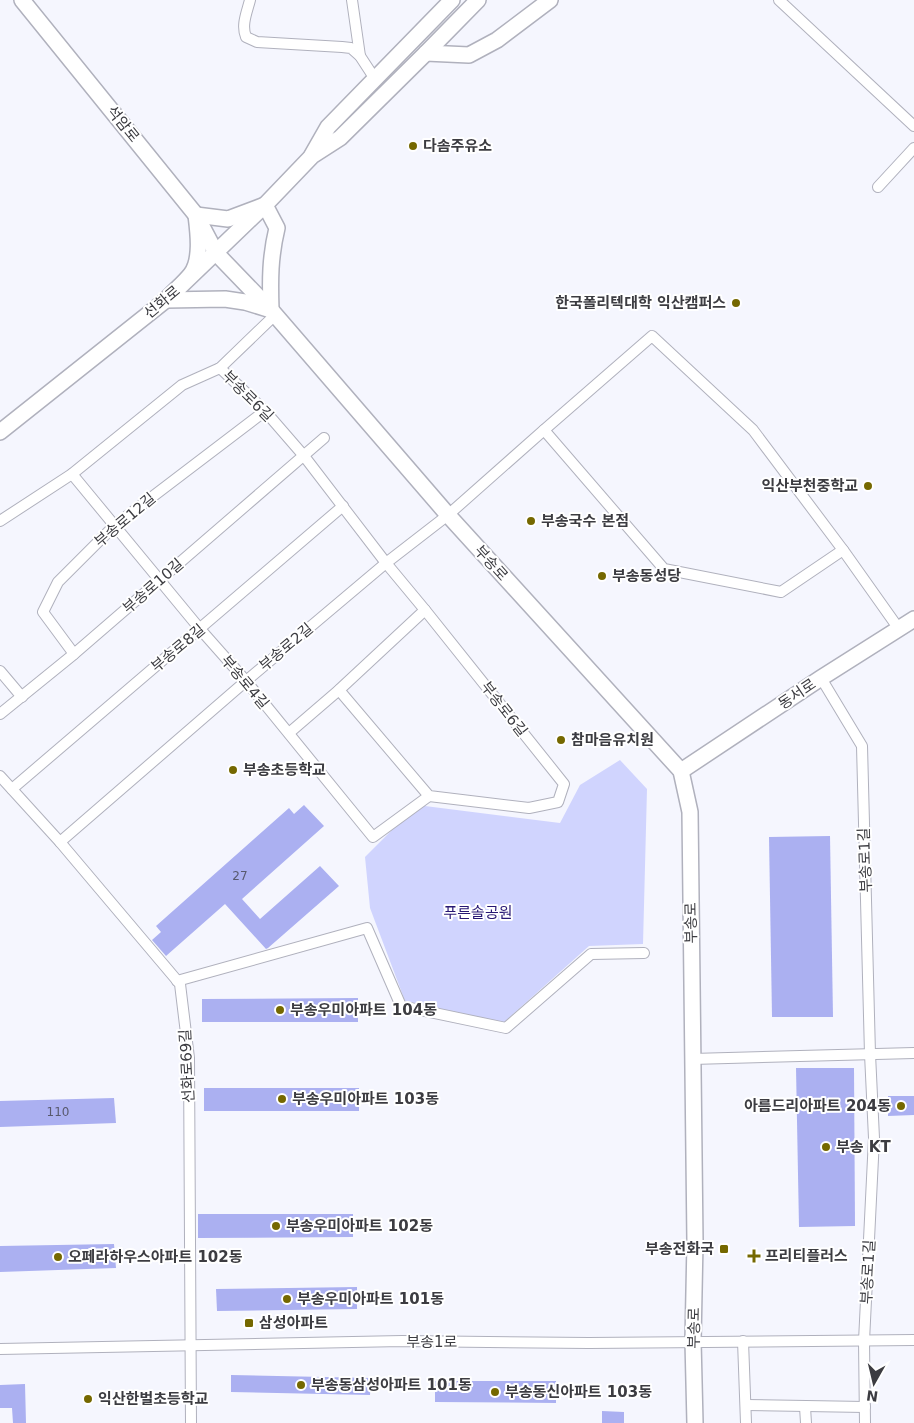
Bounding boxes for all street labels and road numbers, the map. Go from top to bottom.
street label: 석암로 [103,102,143,146]
street label: 선화로 [140,282,184,322]
street label: 부송로6길 [219,367,277,425]
street label: 부송로12길 [91,489,159,551]
street label: 부송로 [470,542,512,584]
street label: 부송로10길 [119,555,187,617]
street label: 부송로2길 [255,619,317,675]
street label: 부송로8길 [147,620,209,676]
street label: 부송로4길 [217,651,273,713]
street label: 동서로 [775,675,819,713]
street label: 부송로6길 [477,678,531,740]
street label: 부송로1길 [855,827,875,893]
street label: 부송로 [682,902,700,944]
street label: 선화로69길 [176,1028,198,1104]
street label: 부송로1길 [857,1239,879,1305]
street label: 부송로 [685,1307,703,1349]
street label: 부송1로 [407,1333,457,1351]

